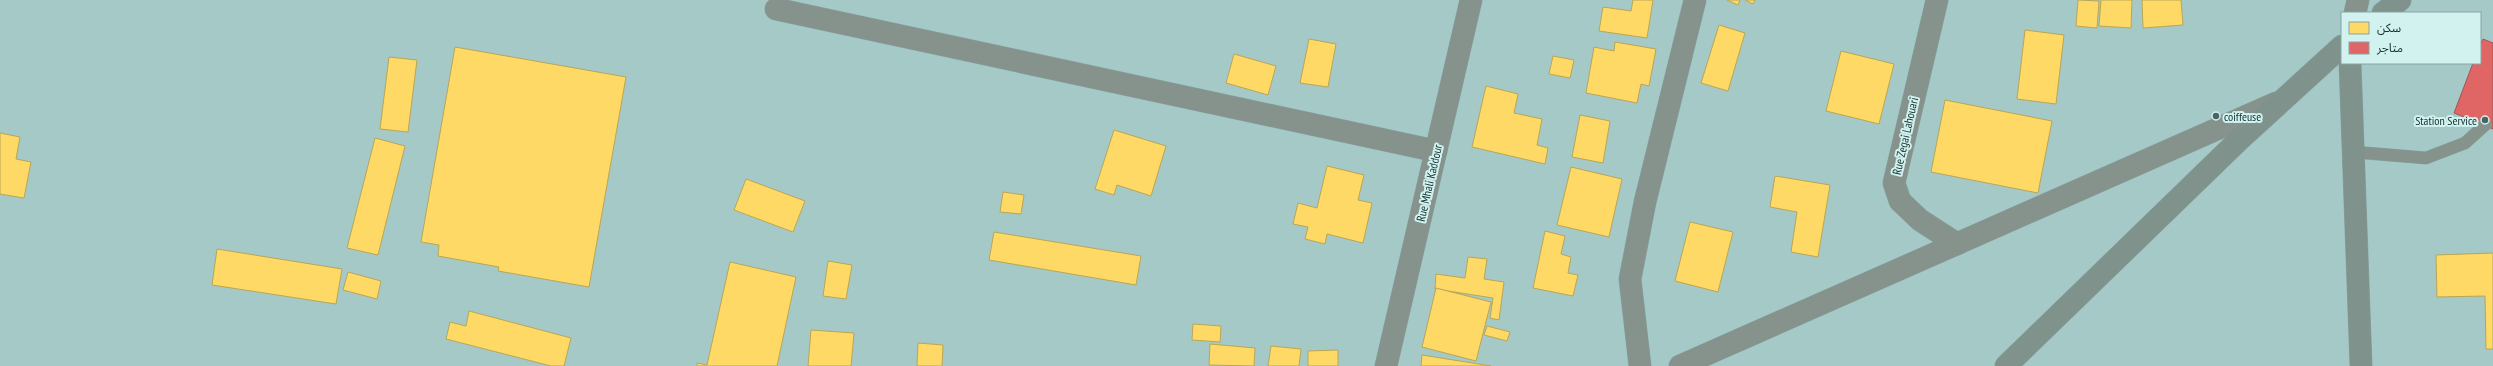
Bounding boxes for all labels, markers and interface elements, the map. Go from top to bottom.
legend [2341,12,2481,64]
text: سكن [2377,20,2401,35]
text: متاجر [2376,40,2403,55]
street label: Rue Zegai Lahouari [1889,96,1921,176]
place label: coiffeuse [2224,109,2261,124]
marker: coiffeuse [2211,111,2221,121]
place label: Station Service [2415,113,2477,128]
marker: Station Service [2480,115,2490,125]
street label: Rue Mhali Kaddour [1413,142,1445,223]

